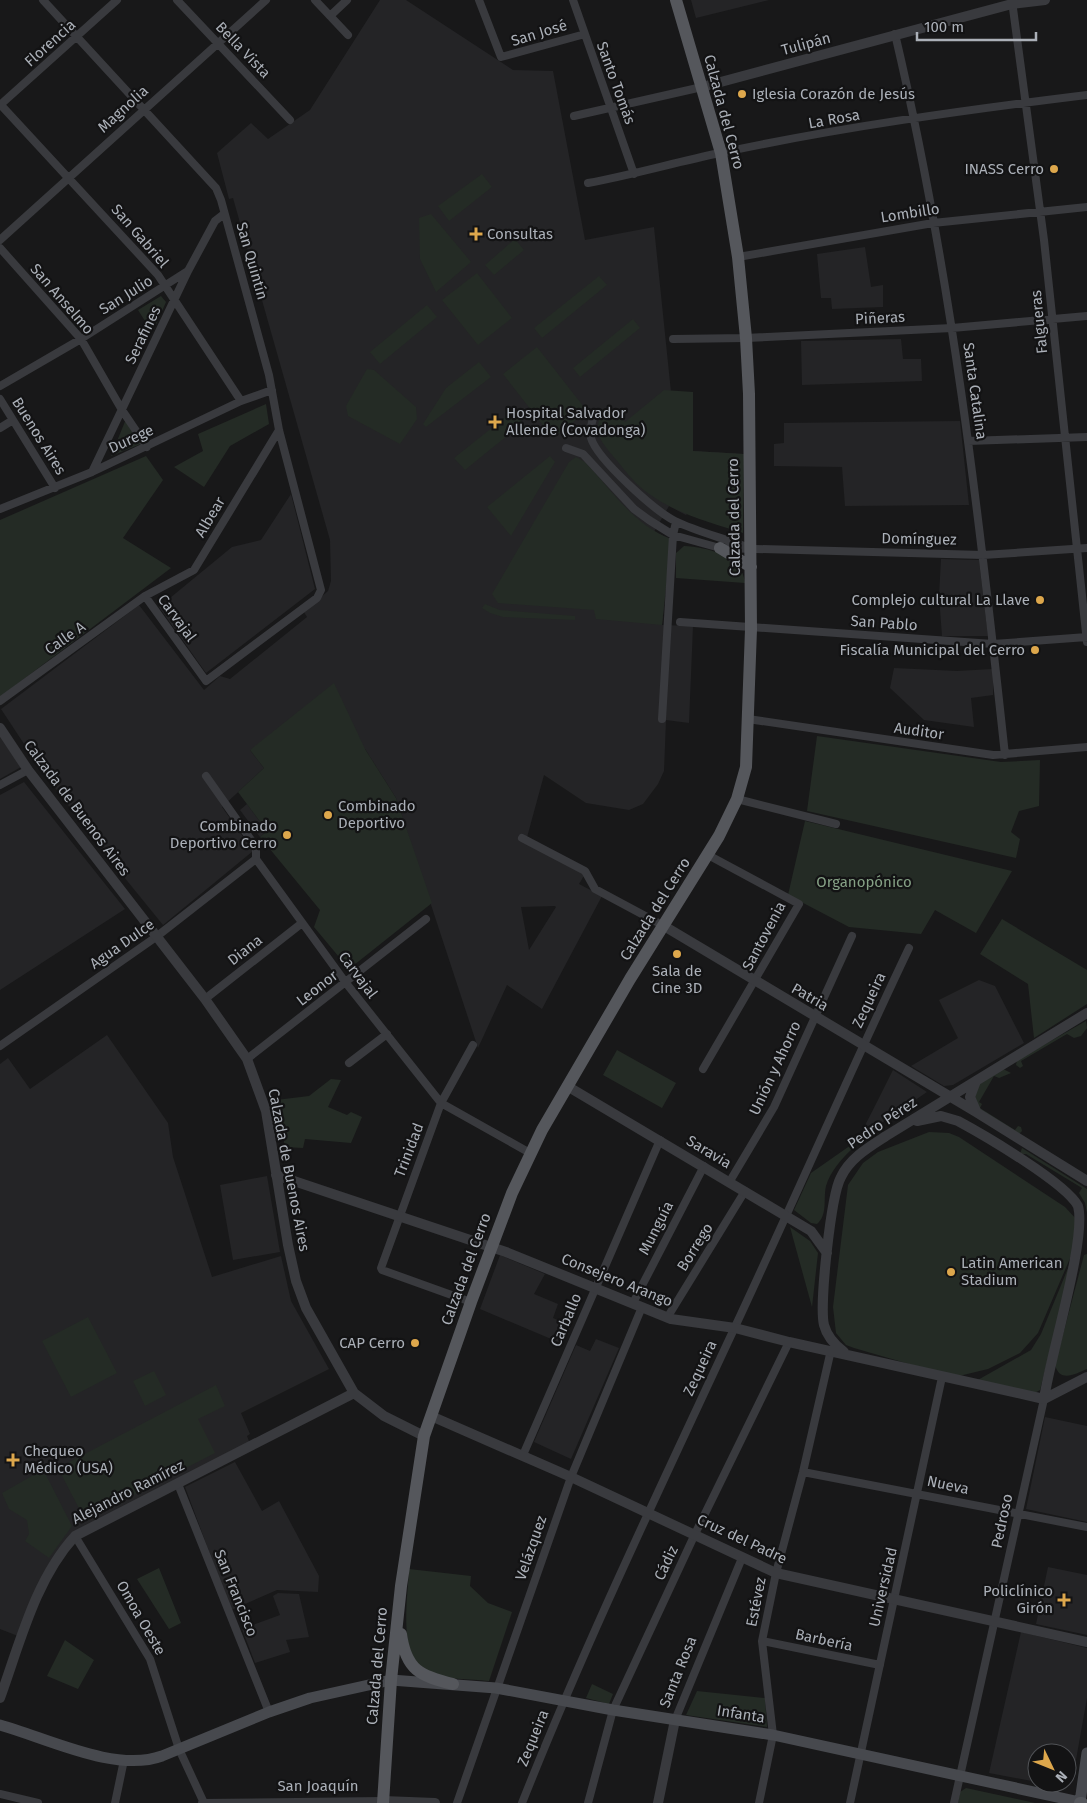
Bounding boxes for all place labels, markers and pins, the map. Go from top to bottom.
place label: Iglesia Corazón de Jesús [752,85,915,103]
marker: Iglesia Corazón de Jesús [736,88,748,100]
place label: INASS Cerro [964,160,1044,178]
marker: INASS Cerro [1048,163,1060,175]
place label: Consultas [487,225,553,243]
marker: Consultas [469,227,483,241]
place label: Hospital Salvador Allende (Covadonga) [506,404,646,439]
marker: Hospital Salvador Allende (Covadonga) [488,415,502,429]
place label: Complejo cultural La Llave [852,591,1030,609]
marker: Complejo cultural La Llave [1034,594,1046,606]
place label: Fiscalía Municipal del Cerro [839,641,1025,659]
marker: Fiscalía Municipal del Cerro [1029,644,1041,656]
place label: Combinado Deportivo [338,797,416,832]
marker: Combinado Deportivo [322,809,334,821]
place label: Combinado Deportivo Cerro [170,817,277,852]
marker: Combinado Deportivo Cerro [281,829,293,841]
marker: Sala de Cine 3D [671,948,683,960]
place label: Sala de Cine 3D [652,962,702,997]
place label: Latin American Stadium [961,1254,1063,1289]
marker: Latin American Stadium [945,1266,957,1278]
place label: CAP Cerro [339,1334,405,1352]
marker: CAP Cerro [409,1337,421,1349]
place label: Chequeo Médico (USA) [24,1442,113,1477]
marker: Chequeo Médico (USA) [6,1453,20,1467]
place label: Policlínico Girón [983,1582,1053,1617]
marker: Policlínico Girón [1057,1593,1071,1607]

